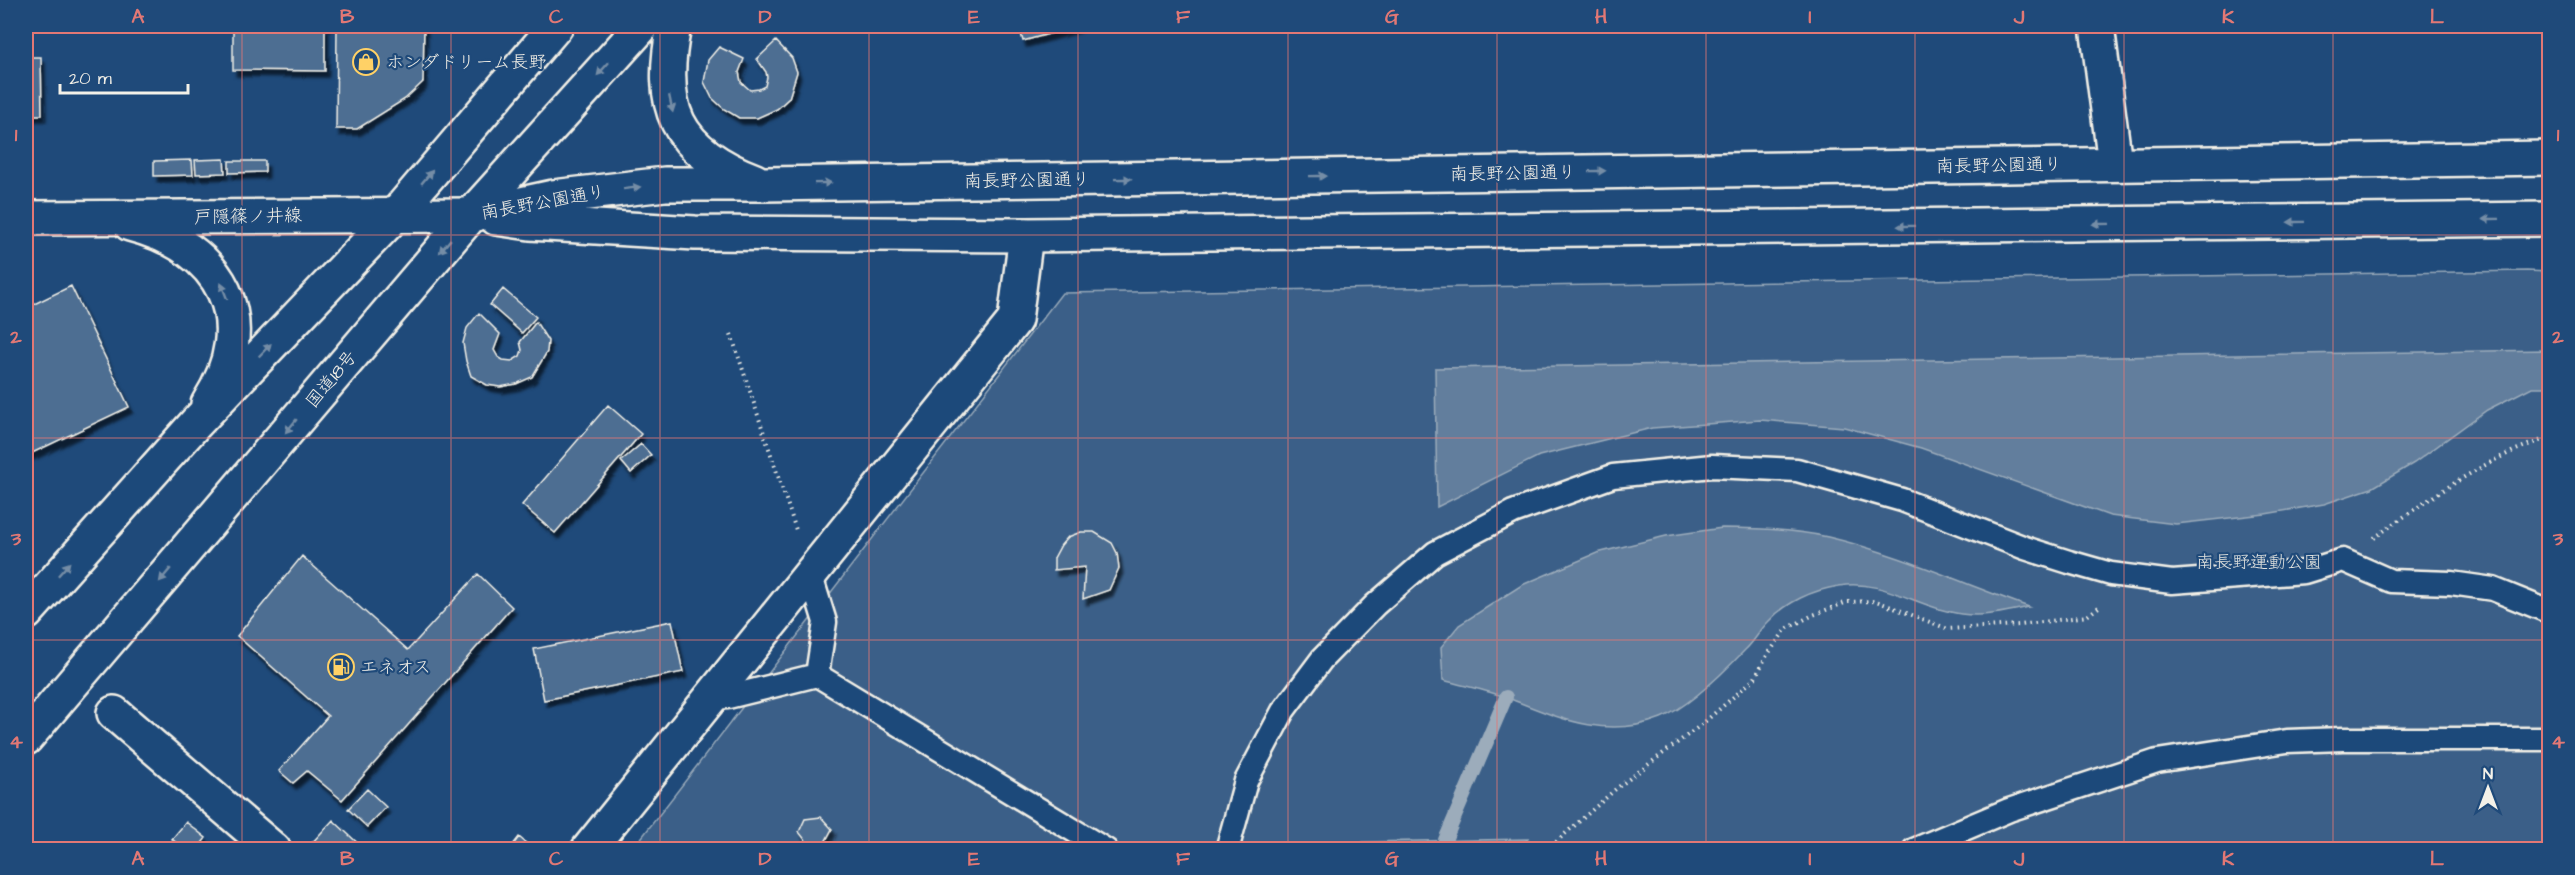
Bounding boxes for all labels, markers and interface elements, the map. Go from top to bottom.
text: A [132,3,145,31]
text: B [340,3,355,31]
text: C [549,3,564,31]
text: D [759,3,772,31]
text: E [968,3,980,31]
text: F [1176,3,1191,31]
text: G [1385,3,1399,31]
text: H [1595,3,1607,31]
text: I [1808,3,1812,31]
text: J [2013,3,2025,31]
text: K [2222,3,2235,31]
text: L [2430,3,2444,31]
shop icon: ホンダドリーム長野 [351,47,381,77]
place label: ホンダドリーム長野 [386,50,547,75]
scale bar [60,57,188,95]
one-way arrow [597,61,610,76]
text: 20 m [69,66,112,91]
one-way arrow [667,95,676,114]
text: 1 [15,121,18,149]
text: 1 [2557,121,2560,149]
street label: 南長野公園通り [1936,152,2062,179]
street label: 南長野公園通り [1450,160,1576,187]
one-way arrow [1588,166,1607,176]
street label: 南長野公園通り [964,167,1090,194]
one-way arrow [420,170,433,185]
one-way arrow [1309,171,1328,180]
one-way arrow [1114,174,1133,184]
street label: 南長野公園通り [479,179,607,226]
one-way arrow [814,179,833,188]
one-way arrow [622,183,641,192]
street label: 戸隠篠ノ井線 [194,203,302,230]
one-way arrow [2482,214,2501,224]
one-way arrow [2287,217,2306,226]
one-way arrow [2092,219,2111,229]
one-way arrow [1897,221,1916,231]
one-way arrow [438,238,451,254]
one-way arrow [219,282,228,300]
text: 2 [9,323,22,351]
text: 2 [2551,323,2564,351]
one-way arrow [258,344,272,358]
street label: 国道18号 [300,345,363,413]
one-way arrow [285,418,298,433]
text: 3 [10,525,22,553]
text: 3 [2552,525,2564,553]
park label: 南長野運動公園 [2196,550,2322,575]
one-way arrow [57,562,70,577]
one-way arrow [159,567,172,582]
fuel station icon: エネオス [326,652,356,682]
place label: エネオス [360,655,431,680]
text: 4 [9,728,23,756]
text: 4 [2551,728,2565,756]
north arrow [2458,758,2518,818]
text: N [2483,763,2493,785]
text: A [132,845,145,873]
text: B [340,845,355,873]
text: C [549,845,564,873]
text: D [759,845,772,873]
text: E [968,845,980,873]
text: F [1176,845,1191,873]
text: G [1385,845,1399,873]
text: H [1595,845,1607,873]
text: I [1808,845,1812,873]
text: J [2013,845,2025,873]
text: K [2222,845,2235,873]
text: L [2430,845,2444,873]

